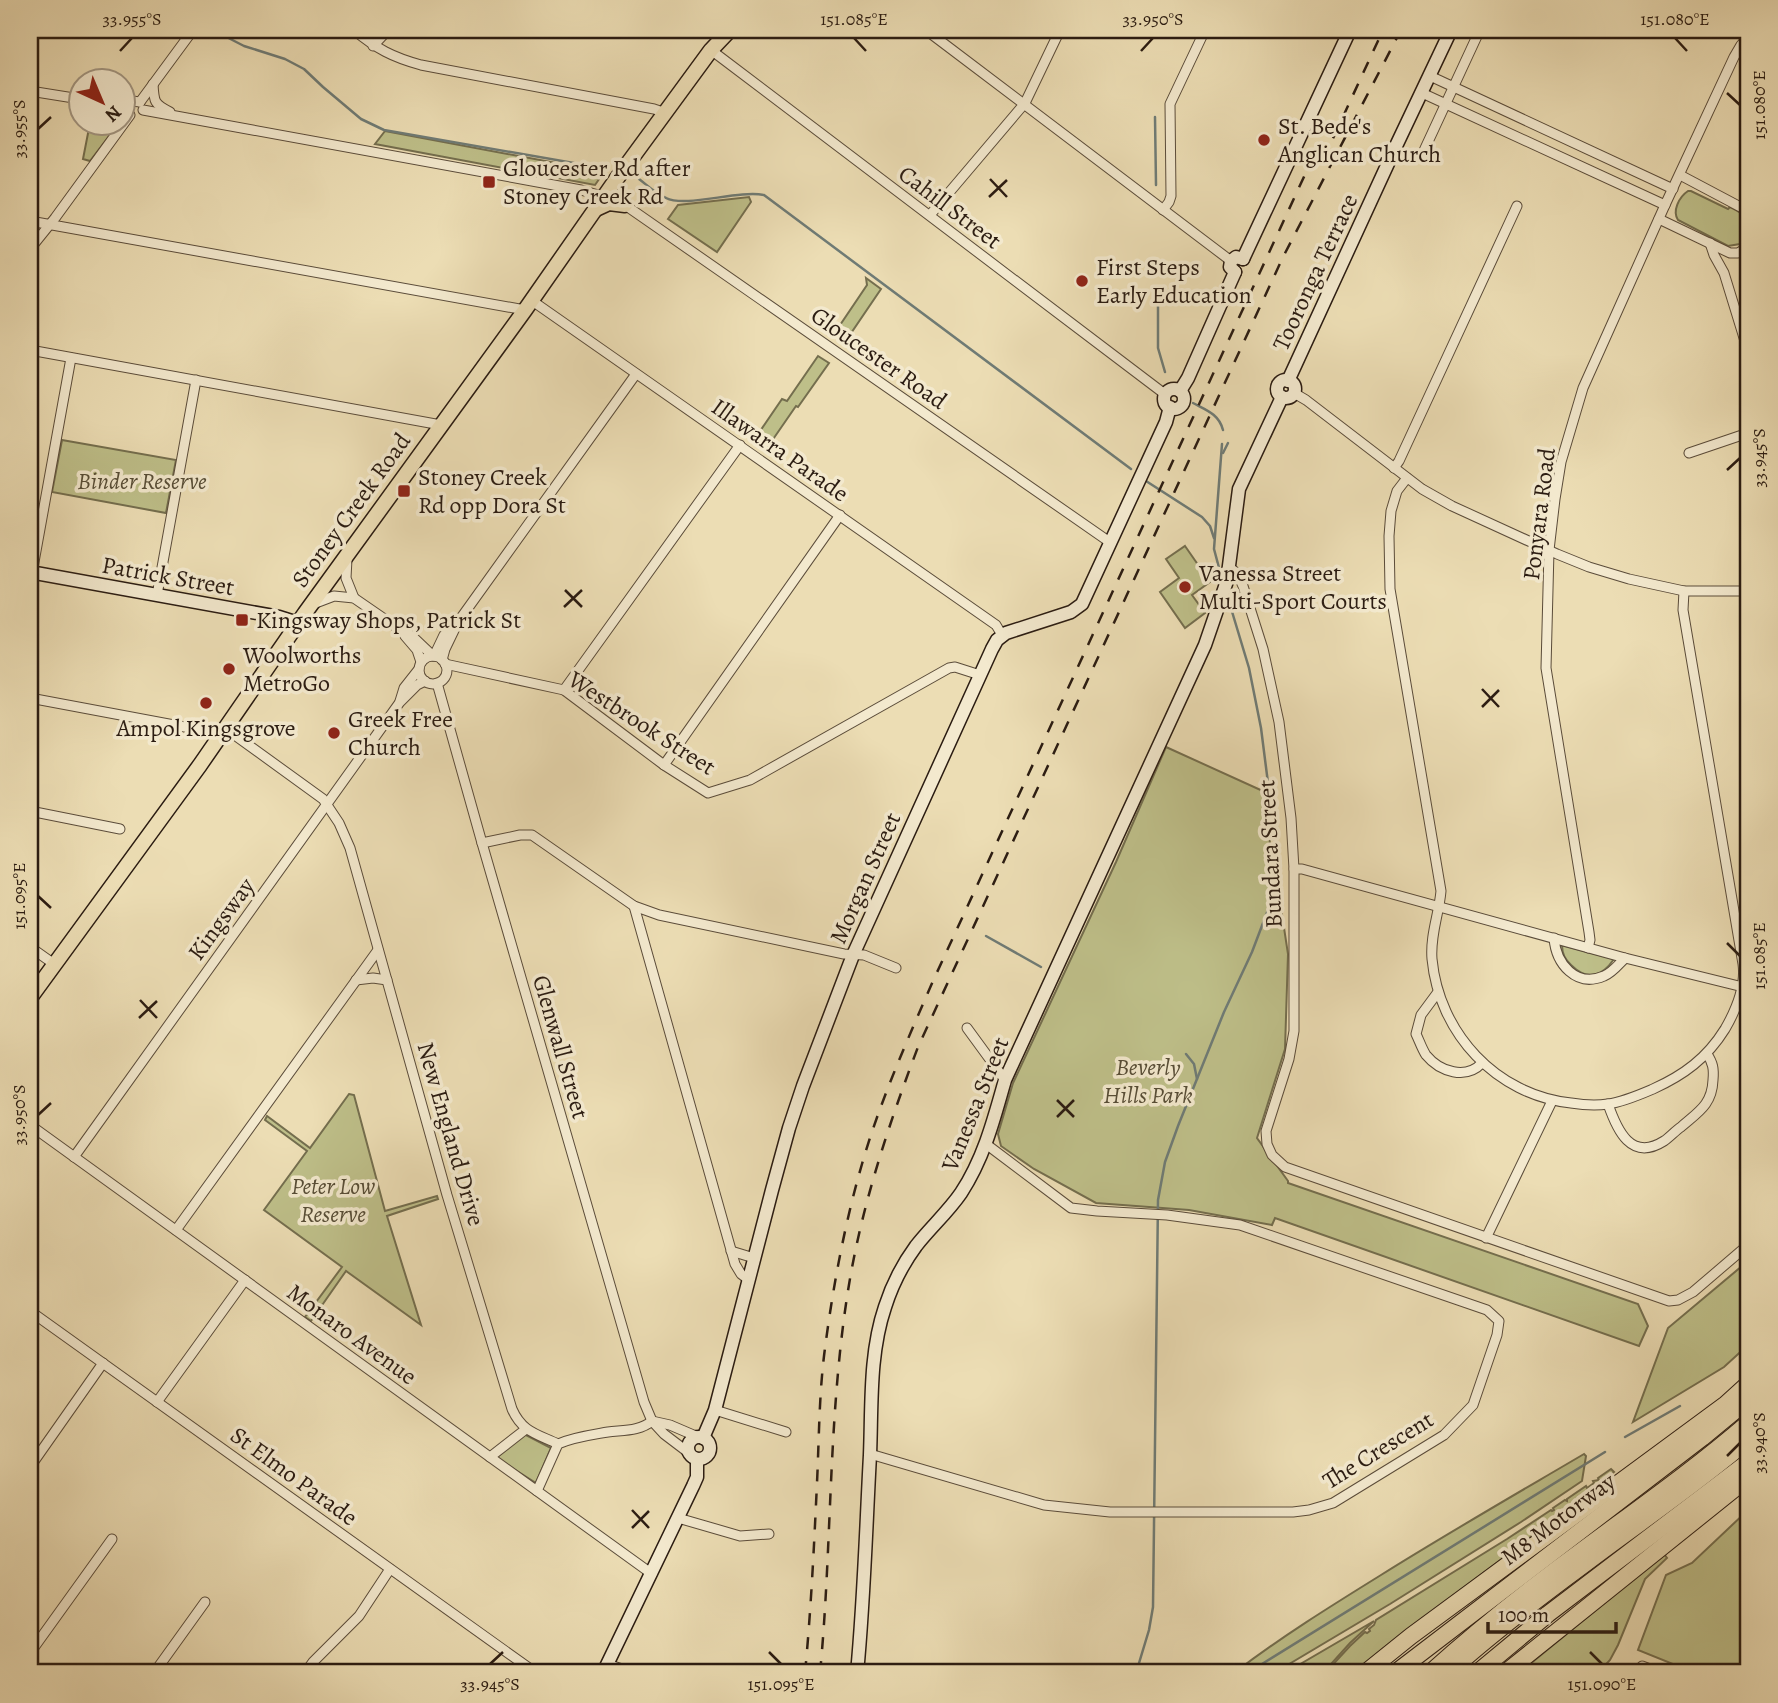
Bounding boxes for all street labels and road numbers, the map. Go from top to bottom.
street label: Cahill Street [892,158,1008,256]
street label: Tooronga Terrace [1265,188,1365,356]
street label: Gloucester Road [805,299,954,417]
street label: Illawarra Parade [705,391,855,509]
street label: Stoney Creek Road [284,426,418,594]
street label: Ponyara Road [1515,446,1563,582]
street label: Patrick Street [99,549,237,603]
street label: Westbrook Street [561,663,722,783]
street label: Bundara Street [1250,779,1290,929]
street label: Morgan Street [822,807,908,949]
street label: Kingsway [180,871,262,967]
street label: Glenwall Street [525,971,597,1123]
street label: Vanessa Street [933,1032,1016,1177]
street label: New England Drive [409,1038,493,1230]
street label: Monaro Avenue [281,1276,423,1392]
street label: The Crescent [1317,1403,1439,1497]
street label: St Elmo Parade [224,1419,364,1533]
street label: M8 Motorway [1494,1465,1622,1573]

